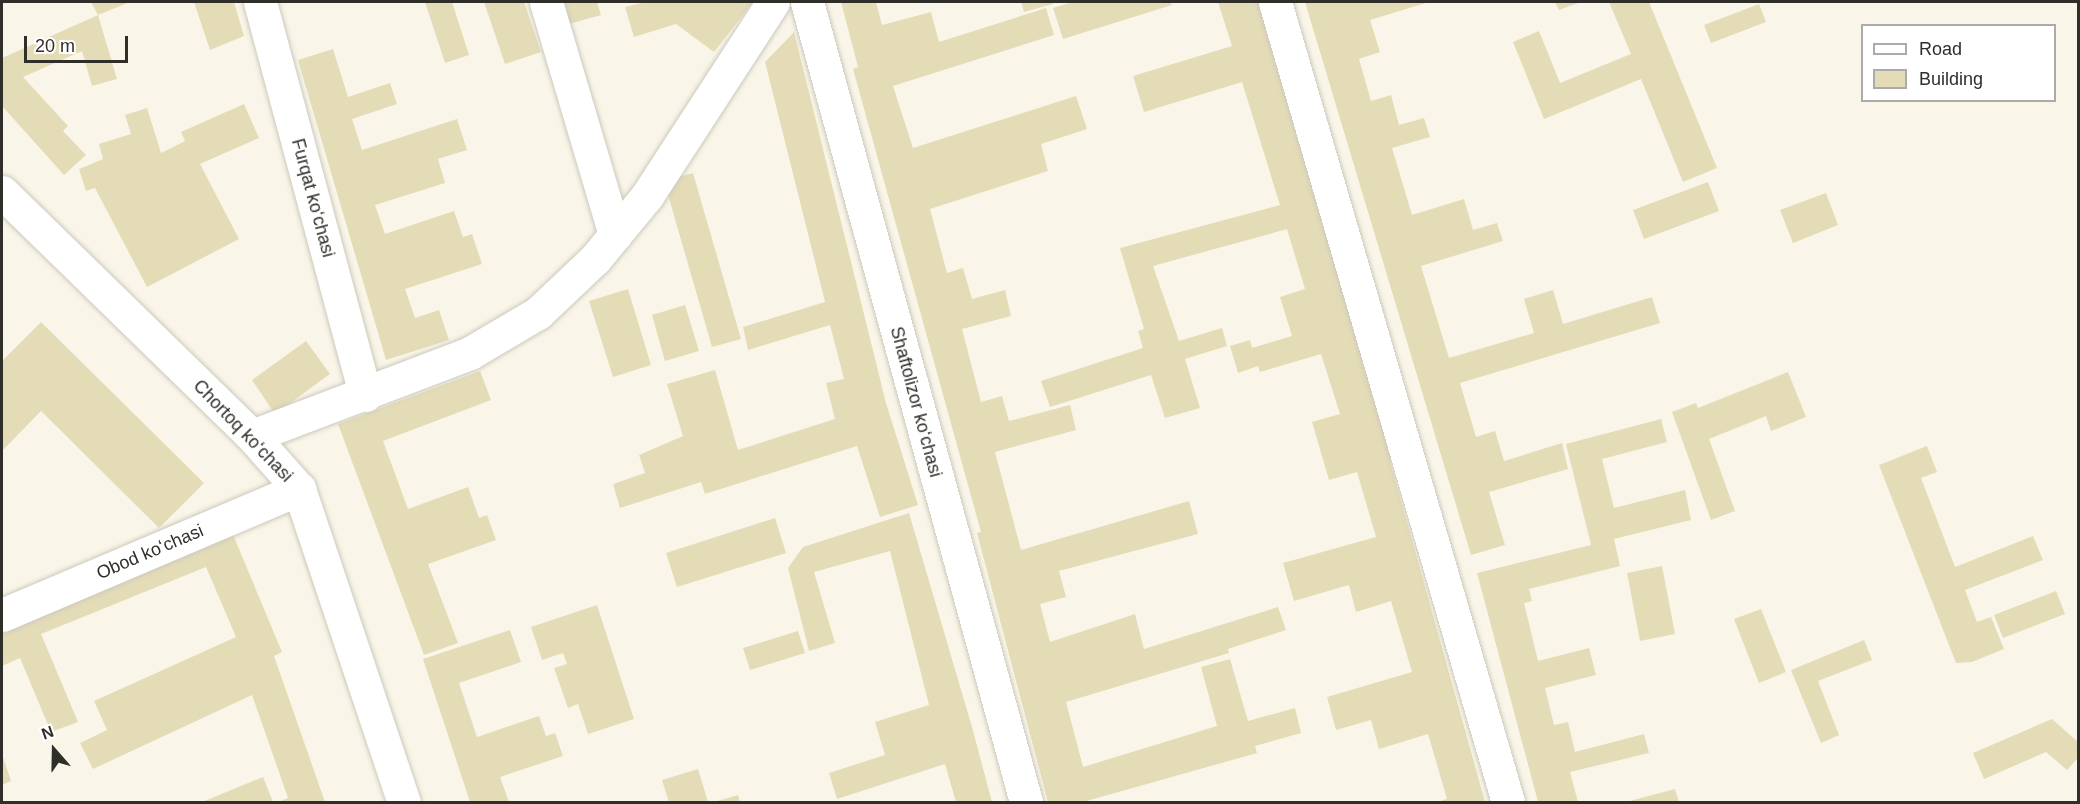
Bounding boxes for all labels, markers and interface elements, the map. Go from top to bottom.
scale bar [27,24,130,62]
legend [1861,24,2056,102]
text: 20 m [35,36,75,56]
text: Road [1919,39,1962,59]
text: Building [1919,69,1983,89]
street label: Furqat koʻchasi [287,136,339,260]
street label: Shaftolizor koʻchasi [885,324,947,480]
street label: Chortoq koʻchasi [189,375,297,487]
street label: Obod koʻchasi [93,520,207,584]
north arrow [24,720,84,780]
text: N [39,723,56,743]

